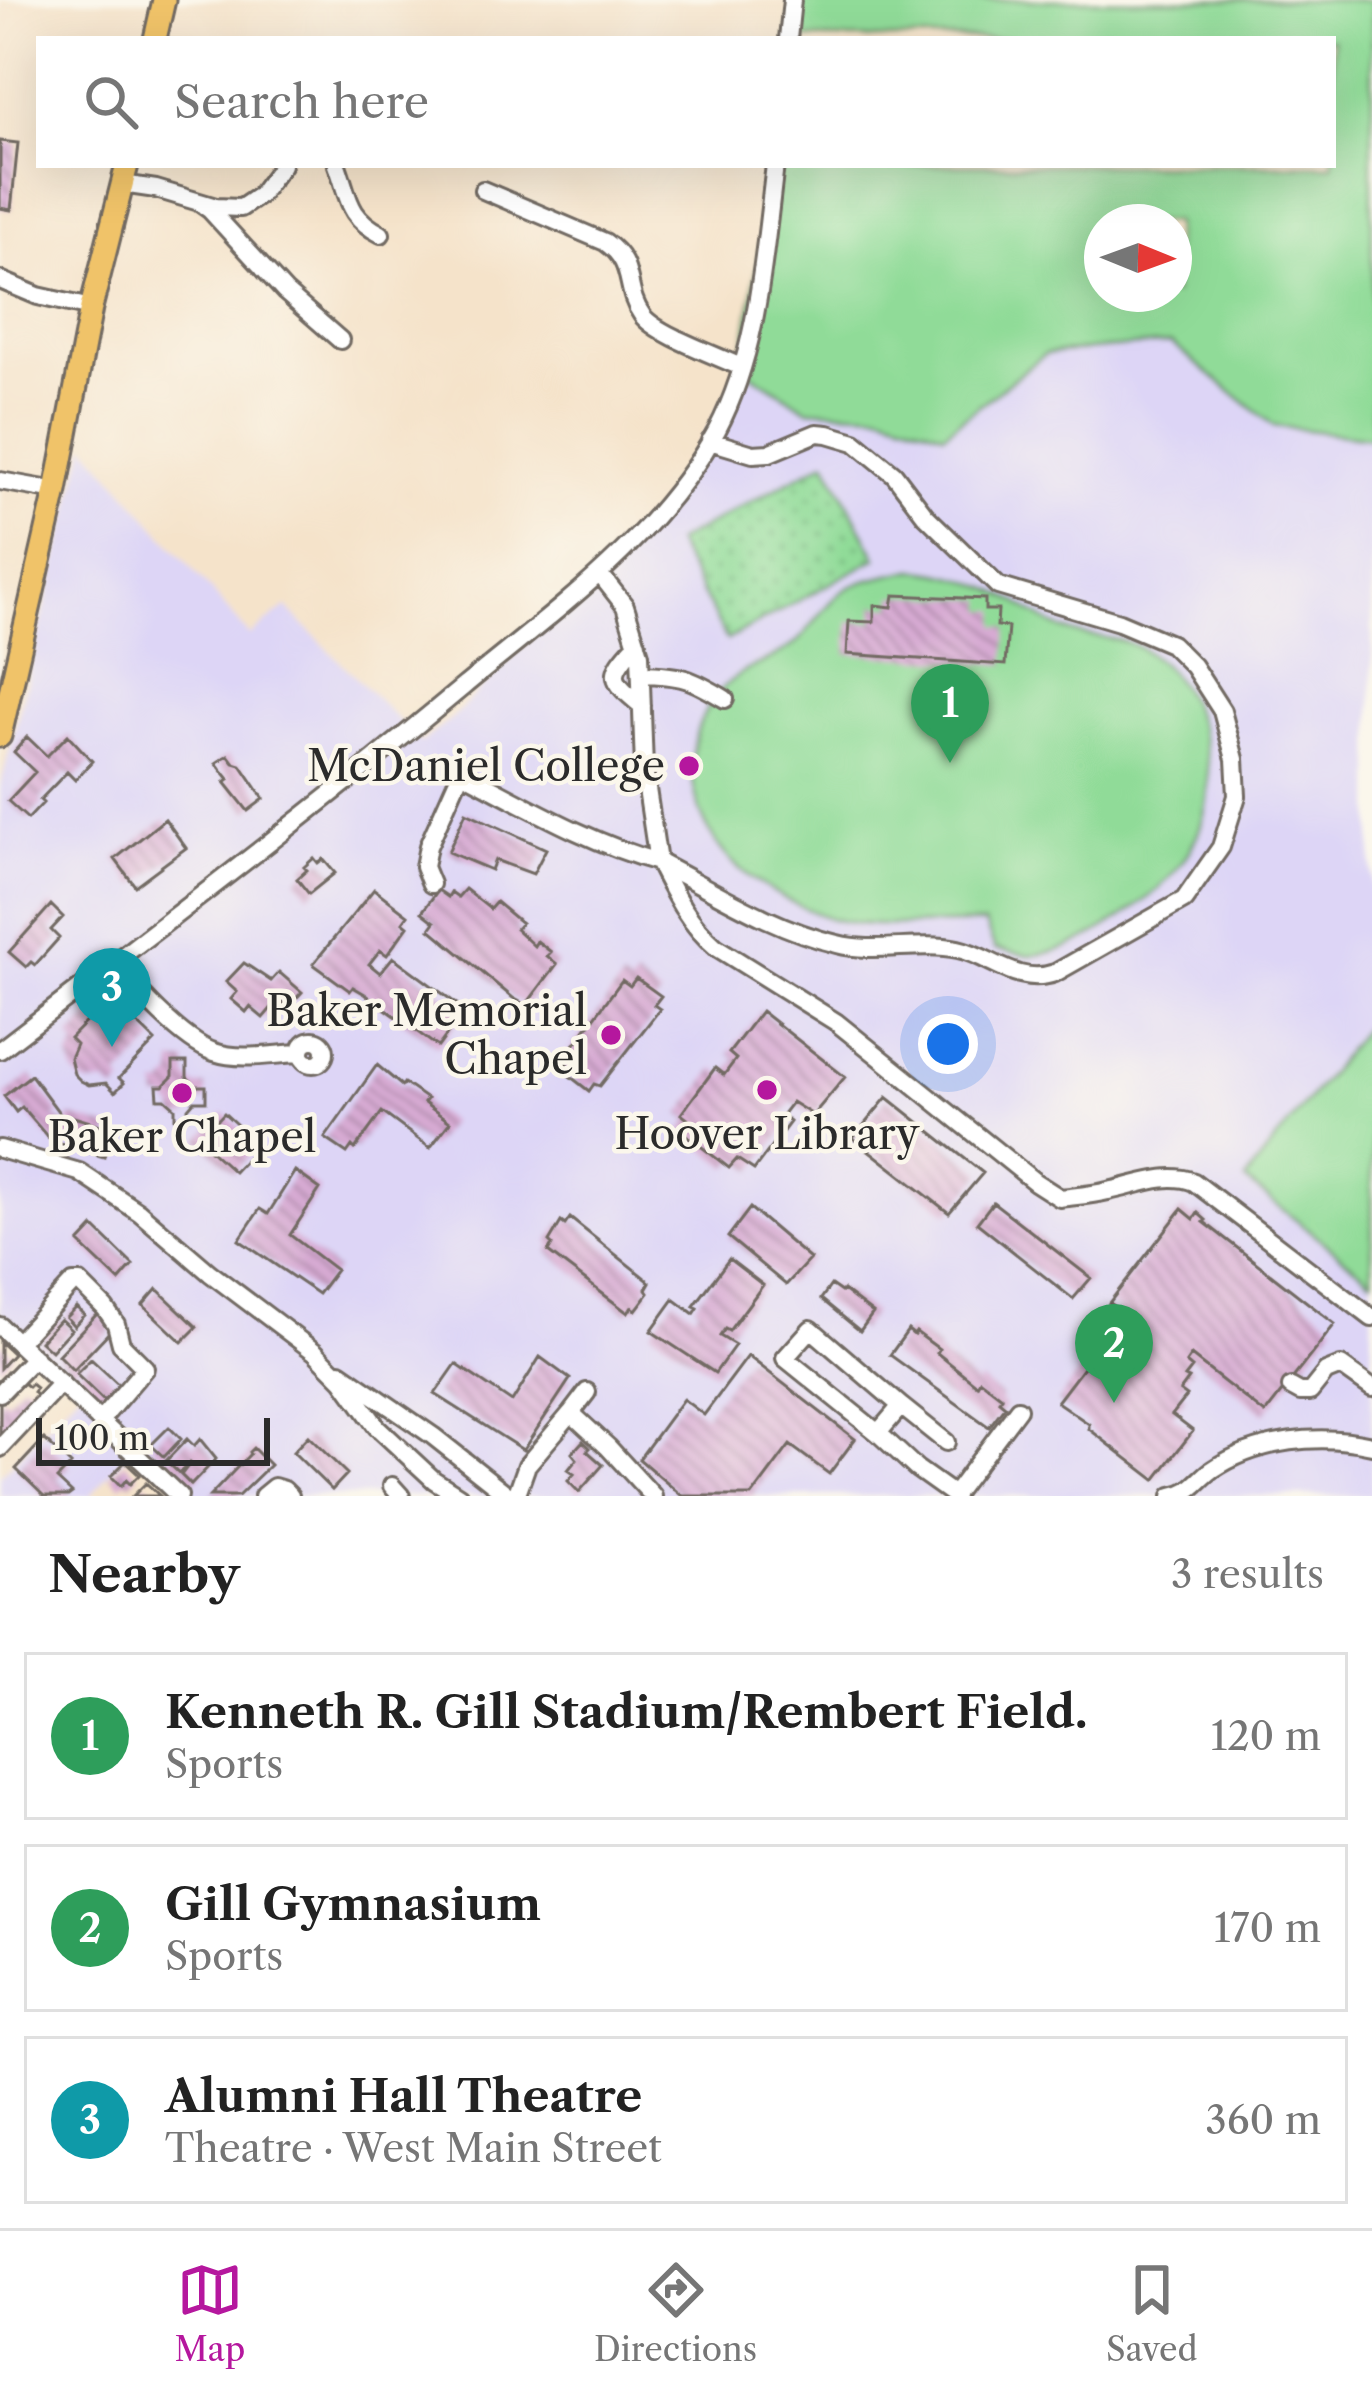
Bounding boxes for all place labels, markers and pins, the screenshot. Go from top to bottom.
pin: 1 [911,664,989,763]
place label: McDaniel College [307,740,665,792]
marker: McDaniel College [676,753,702,779]
pin: 3 [73,948,151,1047]
place label: Baker Memorial Chapel [266,985,587,1085]
marker: Baker Memorial Chapel [598,1022,624,1048]
marker: Hoover Library [754,1077,780,1103]
marker: Baker Chapel [169,1080,195,1106]
place label: Hoover Library [615,1108,920,1160]
place label: Baker Chapel [48,1111,316,1163]
pin: 2 [1075,1304,1153,1403]

